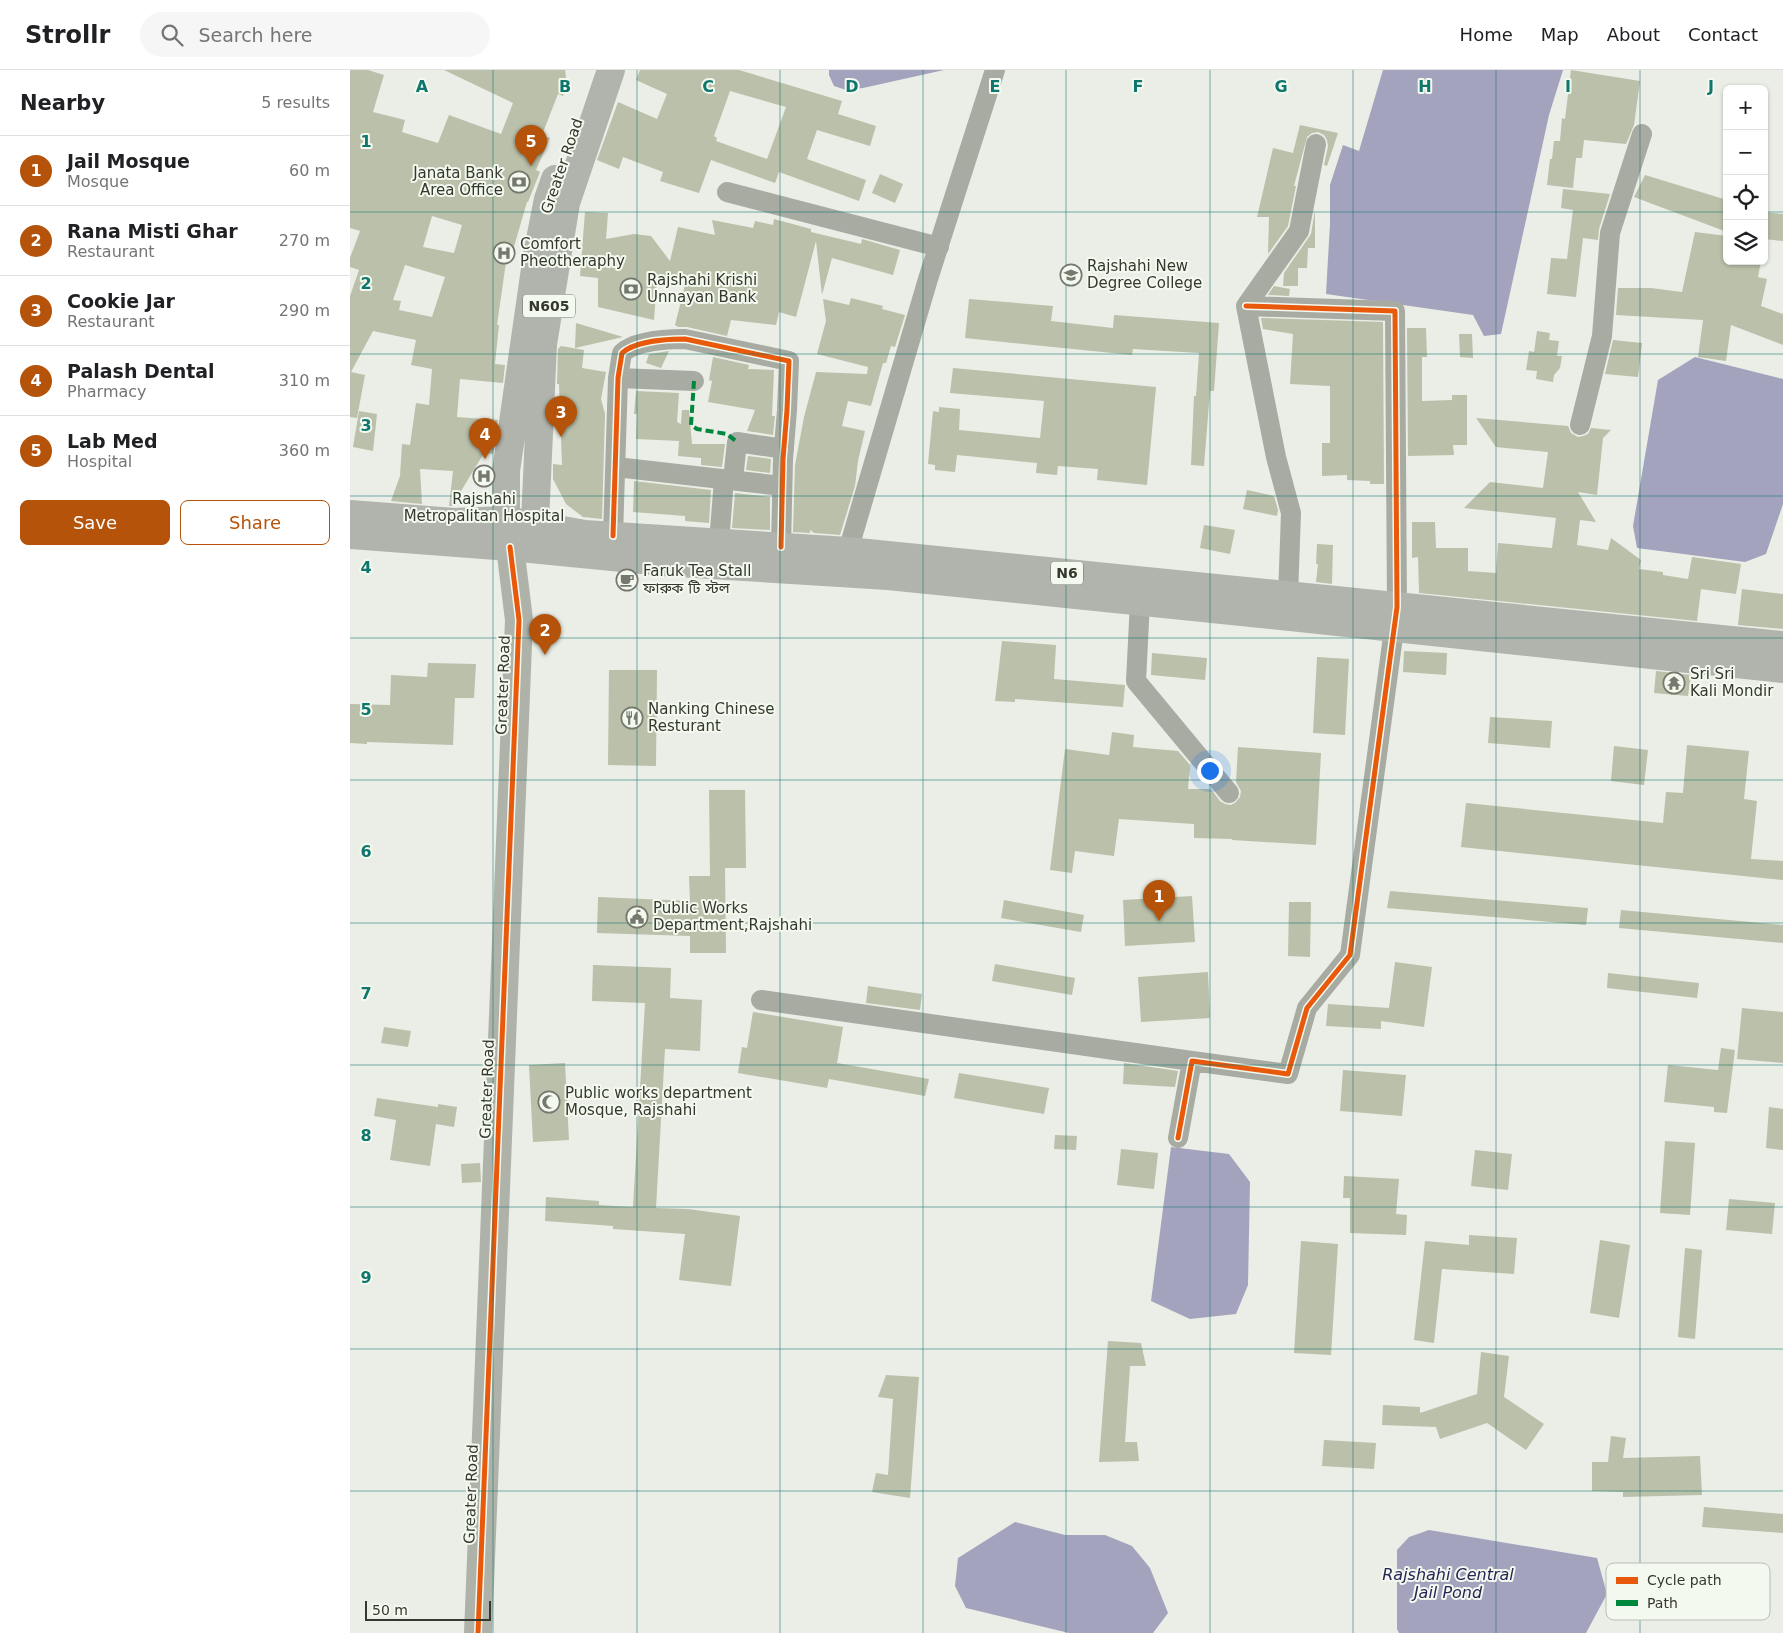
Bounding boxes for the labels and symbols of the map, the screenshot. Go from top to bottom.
text: A [416,77,429,96]
text: B [559,77,571,96]
text: C [702,77,714,96]
text: D [845,77,859,96]
text: E [990,77,1000,96]
text: F [1133,77,1143,96]
text: G [1274,77,1288,96]
text: H [1418,77,1432,96]
text: I [1565,77,1571,96]
text: J [1707,77,1714,96]
street label: Greater Road [537,116,587,216]
pin: 5 [515,125,547,166]
text: 1 [360,132,372,151]
place label: Janata Bank Area Office [412,164,503,199]
bank icon: Janata Bank Area Office [507,170,531,194]
place label: Comfort Pheotheraphy [520,235,625,270]
hospital icon: Comfort Pheotheraphy [492,241,516,265]
place label: Rajshahi New Degree College [1087,257,1202,292]
school or university icon: Rajshahi New Degree College [1059,263,1083,287]
place label: Rajshahi Krishi Unnayan Bank [647,271,757,306]
text: 2 [360,274,372,293]
bank icon: Rajshahi Krishi Unnayan Bank [619,277,643,301]
road number: N605 [523,295,575,318]
pin: 3 [545,396,577,437]
text: 3 [360,416,372,435]
pin: 4 [469,418,501,459]
hospital icon: Rajshahi Metropalitan Hospital [472,464,496,488]
place label: Rajshahi Metropalitan Hospital [404,490,564,525]
text: 4 [360,558,372,577]
place label: Faruk Tea Stall ফারুক টি স্টল [642,562,751,597]
road number: N6 [1051,562,1083,584]
cafe icon: Faruk Tea Stall ফারুক টি স্টল [615,568,639,592]
pin: 2 [529,614,561,655]
street label: Greater Road [492,635,514,735]
place label: Sri Sri Kali Mondir [1690,665,1774,700]
temple icon: Sri Sri Kali Mondir [1662,671,1686,695]
text: 5 [360,700,372,719]
place label: Nanking Chinese Resturant [648,700,775,735]
restaurant icon: Nanking Chinese Resturant [620,706,644,730]
your location [1197,758,1223,784]
text: 6 [360,842,372,861]
pin: 1 [1143,880,1175,921]
place label: Public Works Department,Rajshahi [653,899,812,934]
public building icon: Public Works Department,Rajshahi [625,905,649,929]
text: 7 [360,984,372,1003]
street label: Greater Road [476,1039,498,1139]
place label: Public works department Mosque, Rajshahi [565,1084,752,1119]
mosque icon: Public works department Mosque, Rajshahi [537,1090,561,1114]
text: 8 [360,1126,372,1145]
text: 9 [360,1268,372,1287]
street label: Greater Road [460,1444,482,1544]
legend [1606,1563,1770,1620]
water label: Rajshahi Central Jail Pond [1382,1565,1514,1602]
text: Cycle path [1647,1572,1722,1588]
text: Path [1647,1595,1678,1611]
scale bar [365,1598,491,1621]

